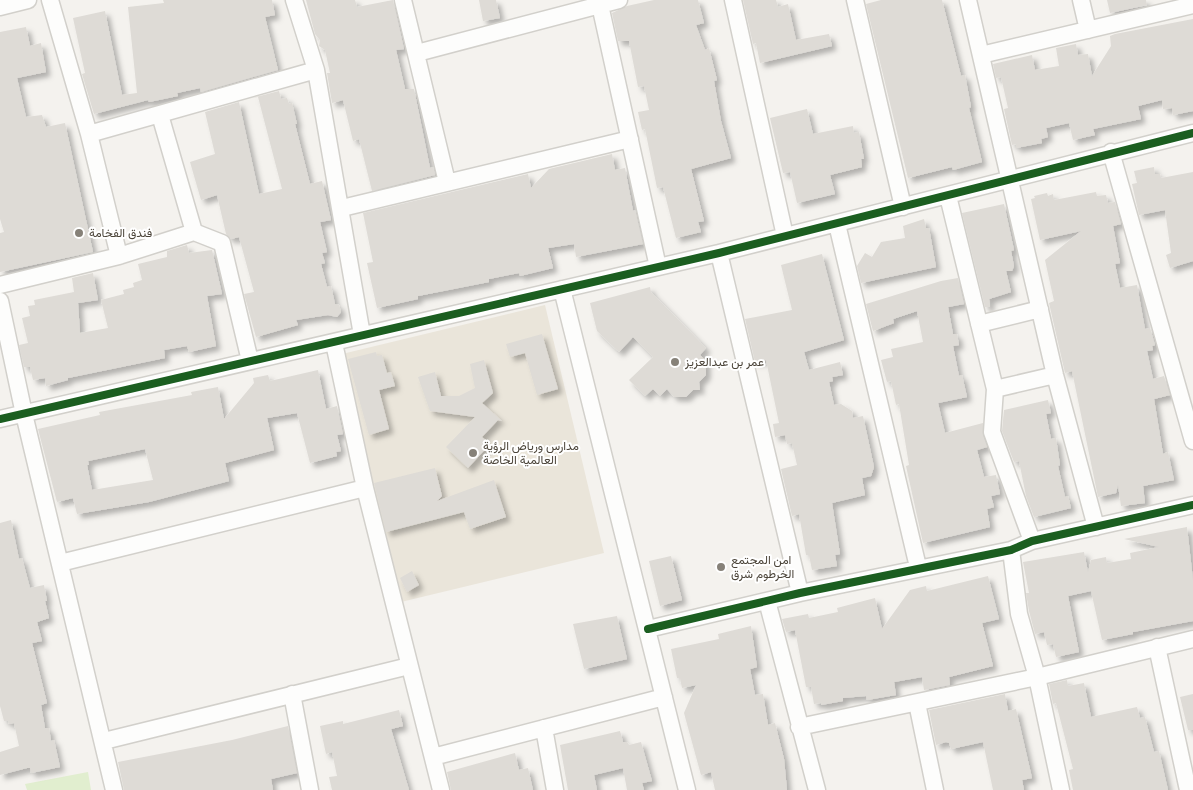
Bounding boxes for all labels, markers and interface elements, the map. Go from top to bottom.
place label: فندق الفخامة [89,225,152,240]
marker: فندق الفخامة [73,227,85,239]
place label: عمر بن عبدالعزيز [684,354,764,370]
marker: عمر بن عبدالعزيز [669,356,681,368]
place label: مدارس ورياض الرؤية العالمية الخاصة [483,438,579,467]
marker: مدارس ورياض الرؤية العالمية الخاصة [467,447,479,459]
place label: امن المجتمع الخرطوم شرق [731,552,794,582]
marker: امن المجتمع الخرطوم شرق [715,561,727,573]

